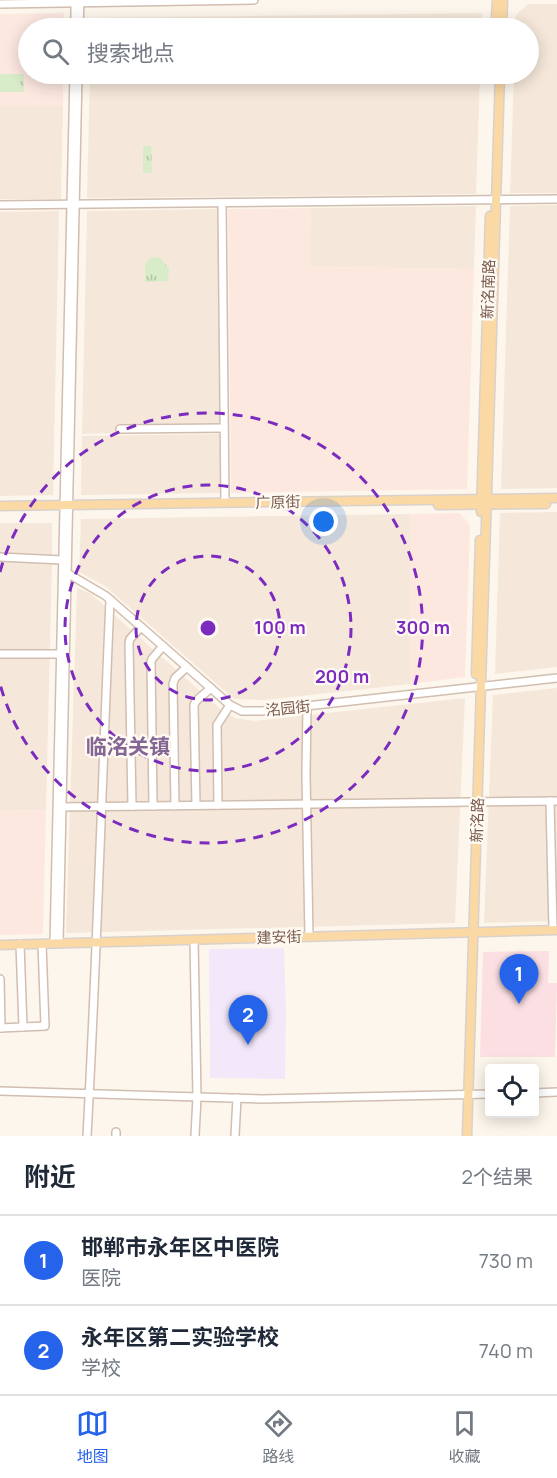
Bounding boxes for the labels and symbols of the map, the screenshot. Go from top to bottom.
street label: 新洺南路 [476,259,500,319]
street label: 广原街 [255,491,301,513]
your location [309,507,338,536]
text: 100 m [254,615,306,639]
text: 300 m [396,615,450,639]
centre of rings [198,618,218,638]
text: 200 m [315,664,369,688]
street label: 洺园街 [265,695,311,721]
district label: 临洺关镇 [86,732,170,760]
street label: 新洺路 [466,797,488,843]
street label: 建安街 [256,926,302,948]
pin: 1 [500,954,538,1004]
pin: 2 [228,996,268,1045]

